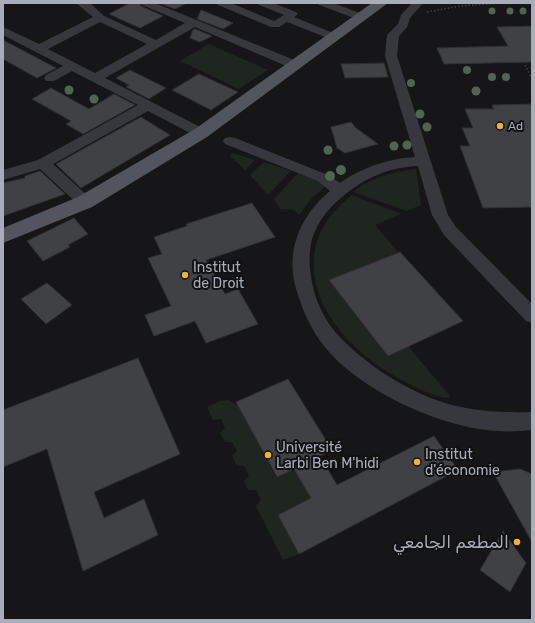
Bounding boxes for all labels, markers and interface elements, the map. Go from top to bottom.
place label: Ad [508,119,523,133]
marker: Ad [495,121,505,131]
place label: Institut de Droit [193,259,245,292]
marker: Institut de Droit [180,270,190,280]
place label: Université Larbi Ben M'hidi [276,439,379,472]
place label: Institut d'économie [425,446,500,479]
marker: Université Larbi Ben M'hidi [263,450,273,460]
marker: Institut d'économie [412,457,422,467]
place label: المطعم الجامعي [393,532,509,555]
marker: المطعم الجامعي [512,537,522,547]

